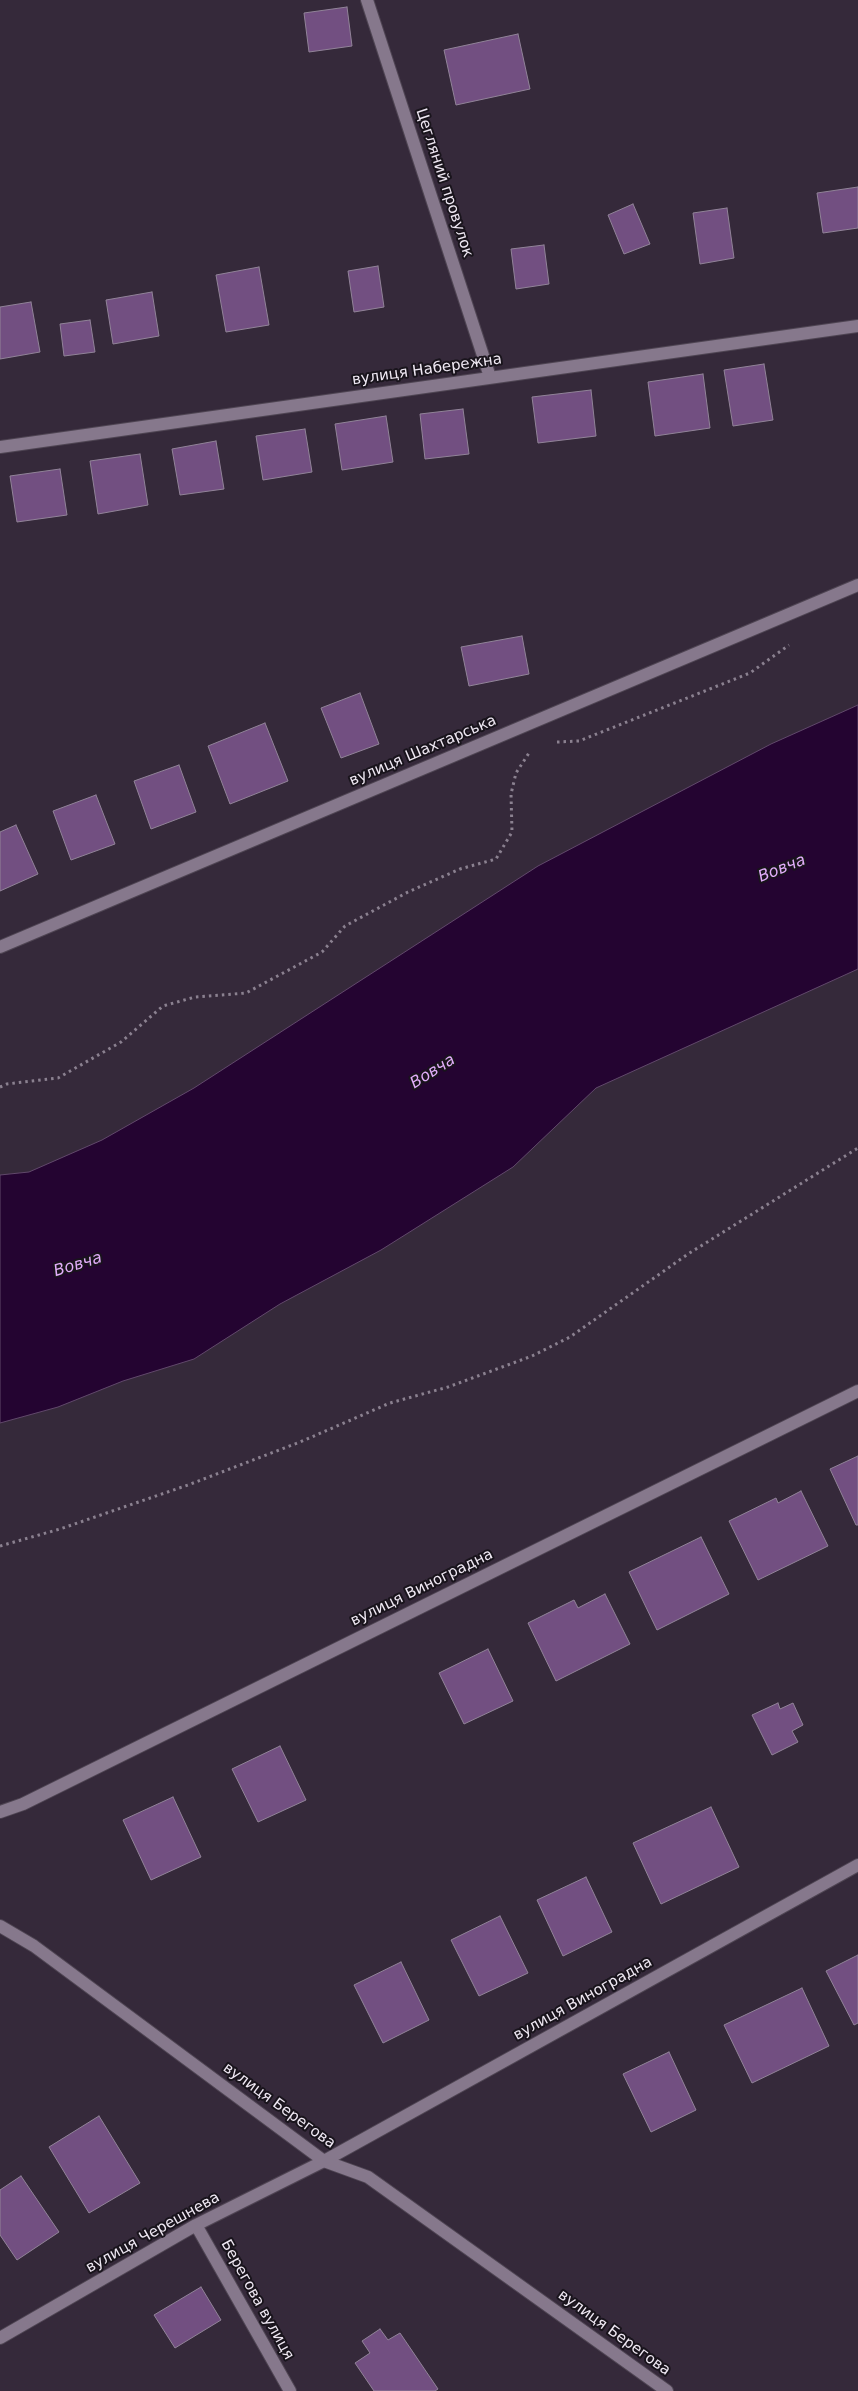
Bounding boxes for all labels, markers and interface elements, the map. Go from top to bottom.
street label: Цегляний провулок [411,106,477,260]
street label: вулиця Набережна [351,351,503,389]
street label: вулиця Шахтарська [347,712,499,790]
water label: Вовча [755,851,809,887]
water label: Вовча [407,1051,459,1093]
water label: Вовча [52,1249,104,1281]
street label: вулиця Виноградна [348,1546,496,1630]
street label: вулиця Виноградна [510,1953,656,2045]
street label: вулиця Берегова [219,2059,339,2153]
street label: вулиця Черешнева [83,2189,223,2277]
street label: Берегова вулиця [217,2237,297,2363]
street label: вулиця Берегова [554,2286,674,2380]

